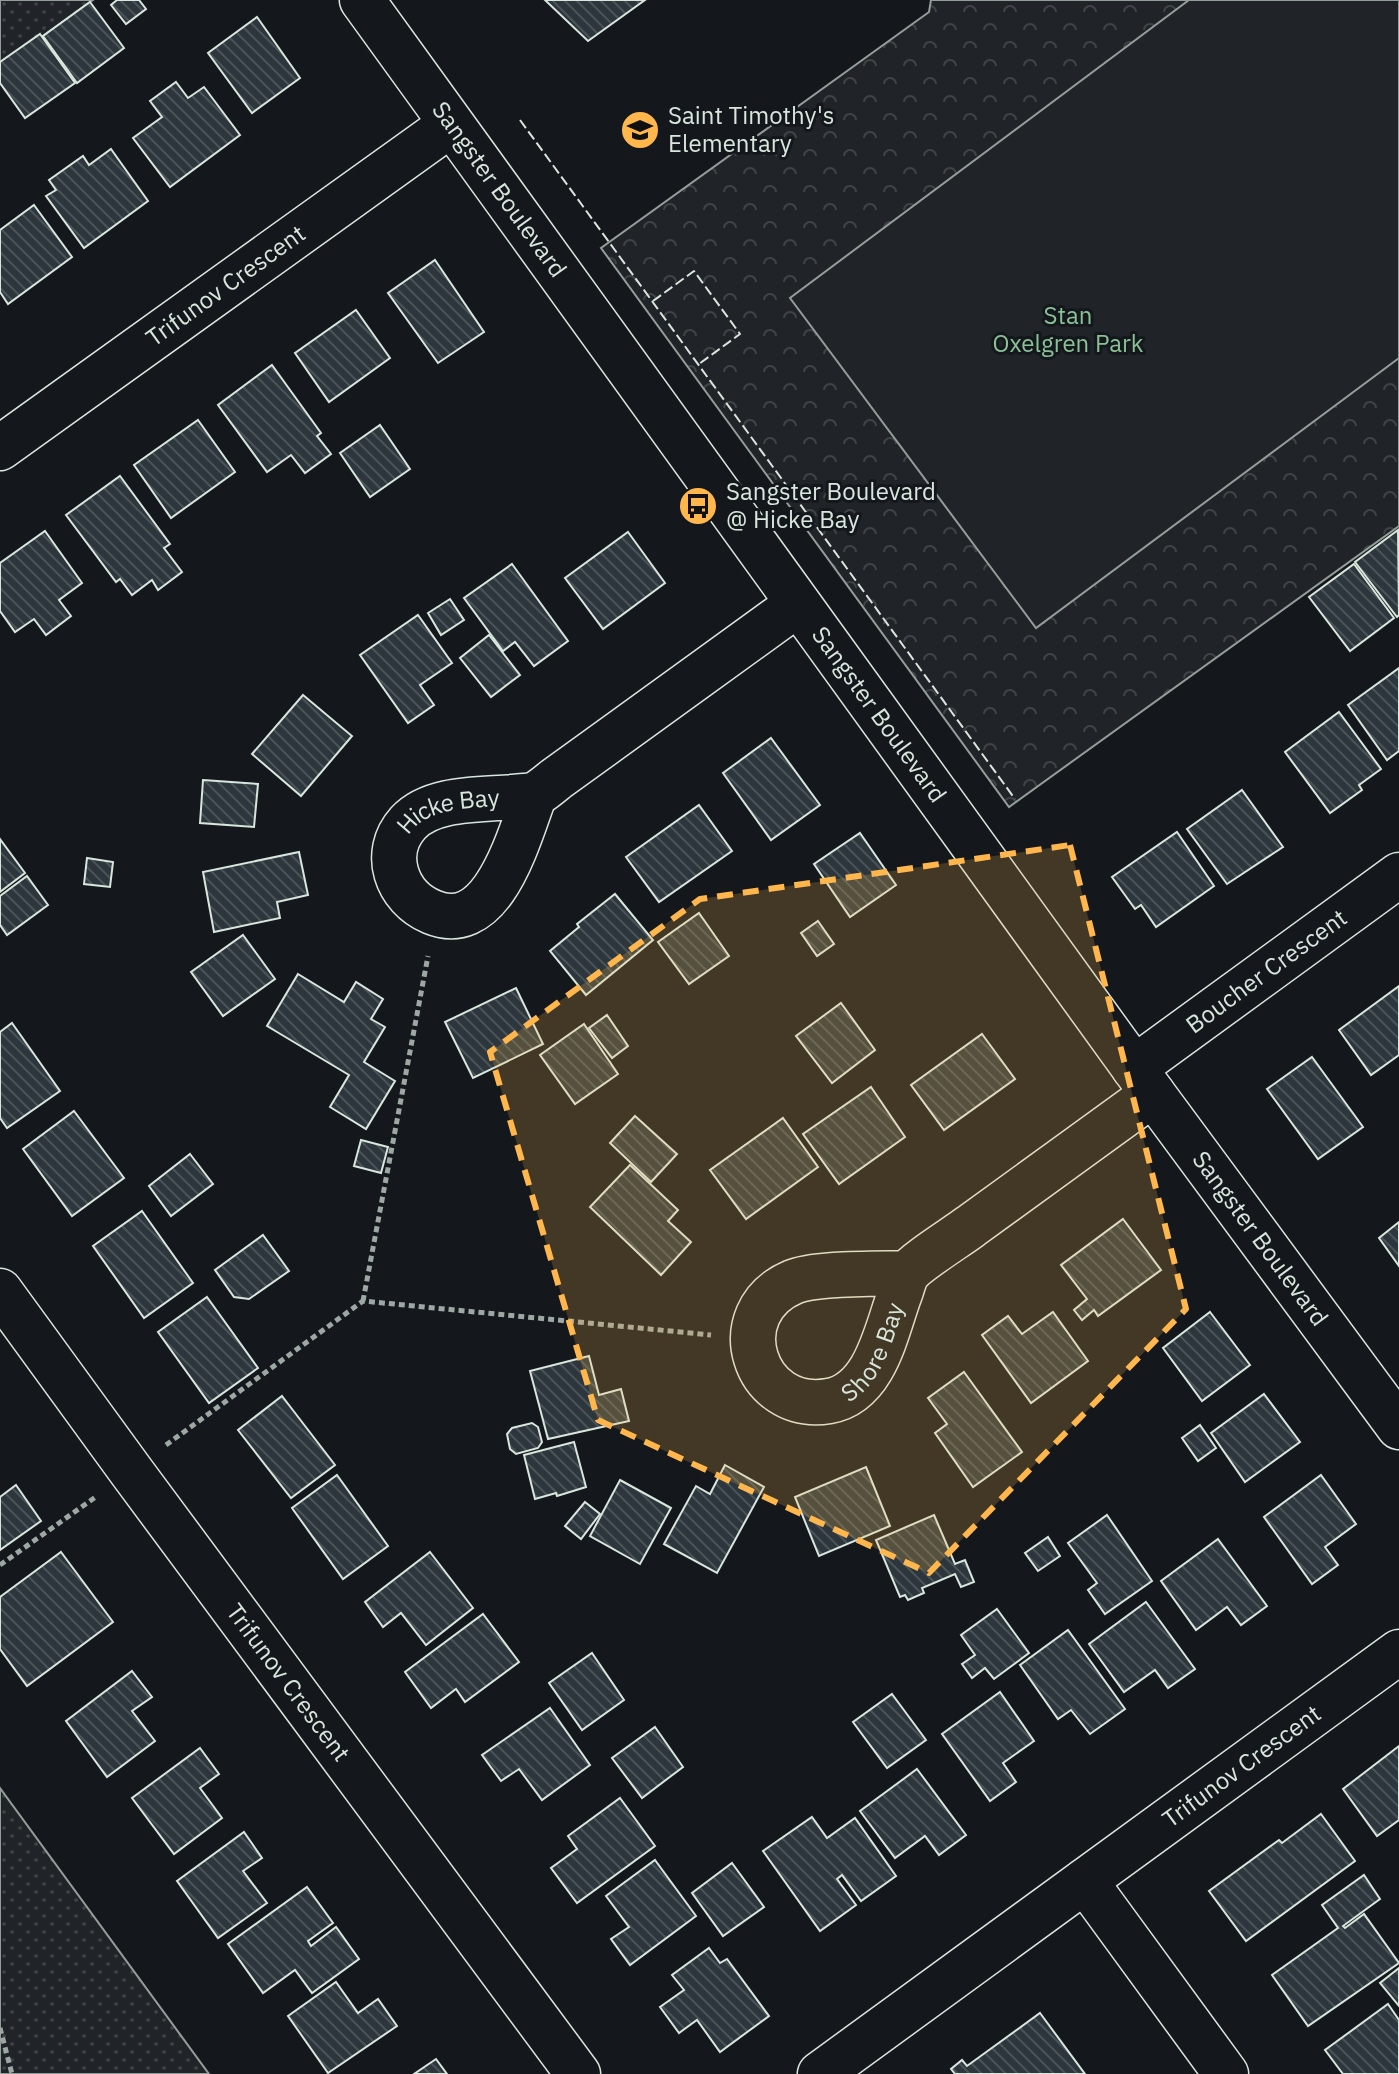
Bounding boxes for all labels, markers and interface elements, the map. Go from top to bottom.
street label: Sangster Boulevard [425,95,574,283]
place label: Saint Timothy's Elementary [668,99,834,159]
school or university icon: Saint Timothy's Elementary [619,109,661,151]
street label: Trifunov Crescent [139,217,311,353]
park label: Stan Oxelgren Park [993,299,1144,359]
place label: Sangster Boulevard @ Hicke Bay [726,475,936,535]
bus stop icon: Sangster Boulevard @ Hicke Bay [677,485,719,527]
street label: Sangster Boulevard [805,620,954,809]
street label: Hicke Bay [389,781,500,840]
street label: Boucher Crescent [1179,901,1353,1040]
street label: Sangster Boulevard [1186,1144,1336,1332]
street label: Shore Bay [834,1298,911,1409]
street label: Trifunov Crescent [220,1597,358,1767]
street label: Trifunov Crescent [1155,1697,1327,1834]

